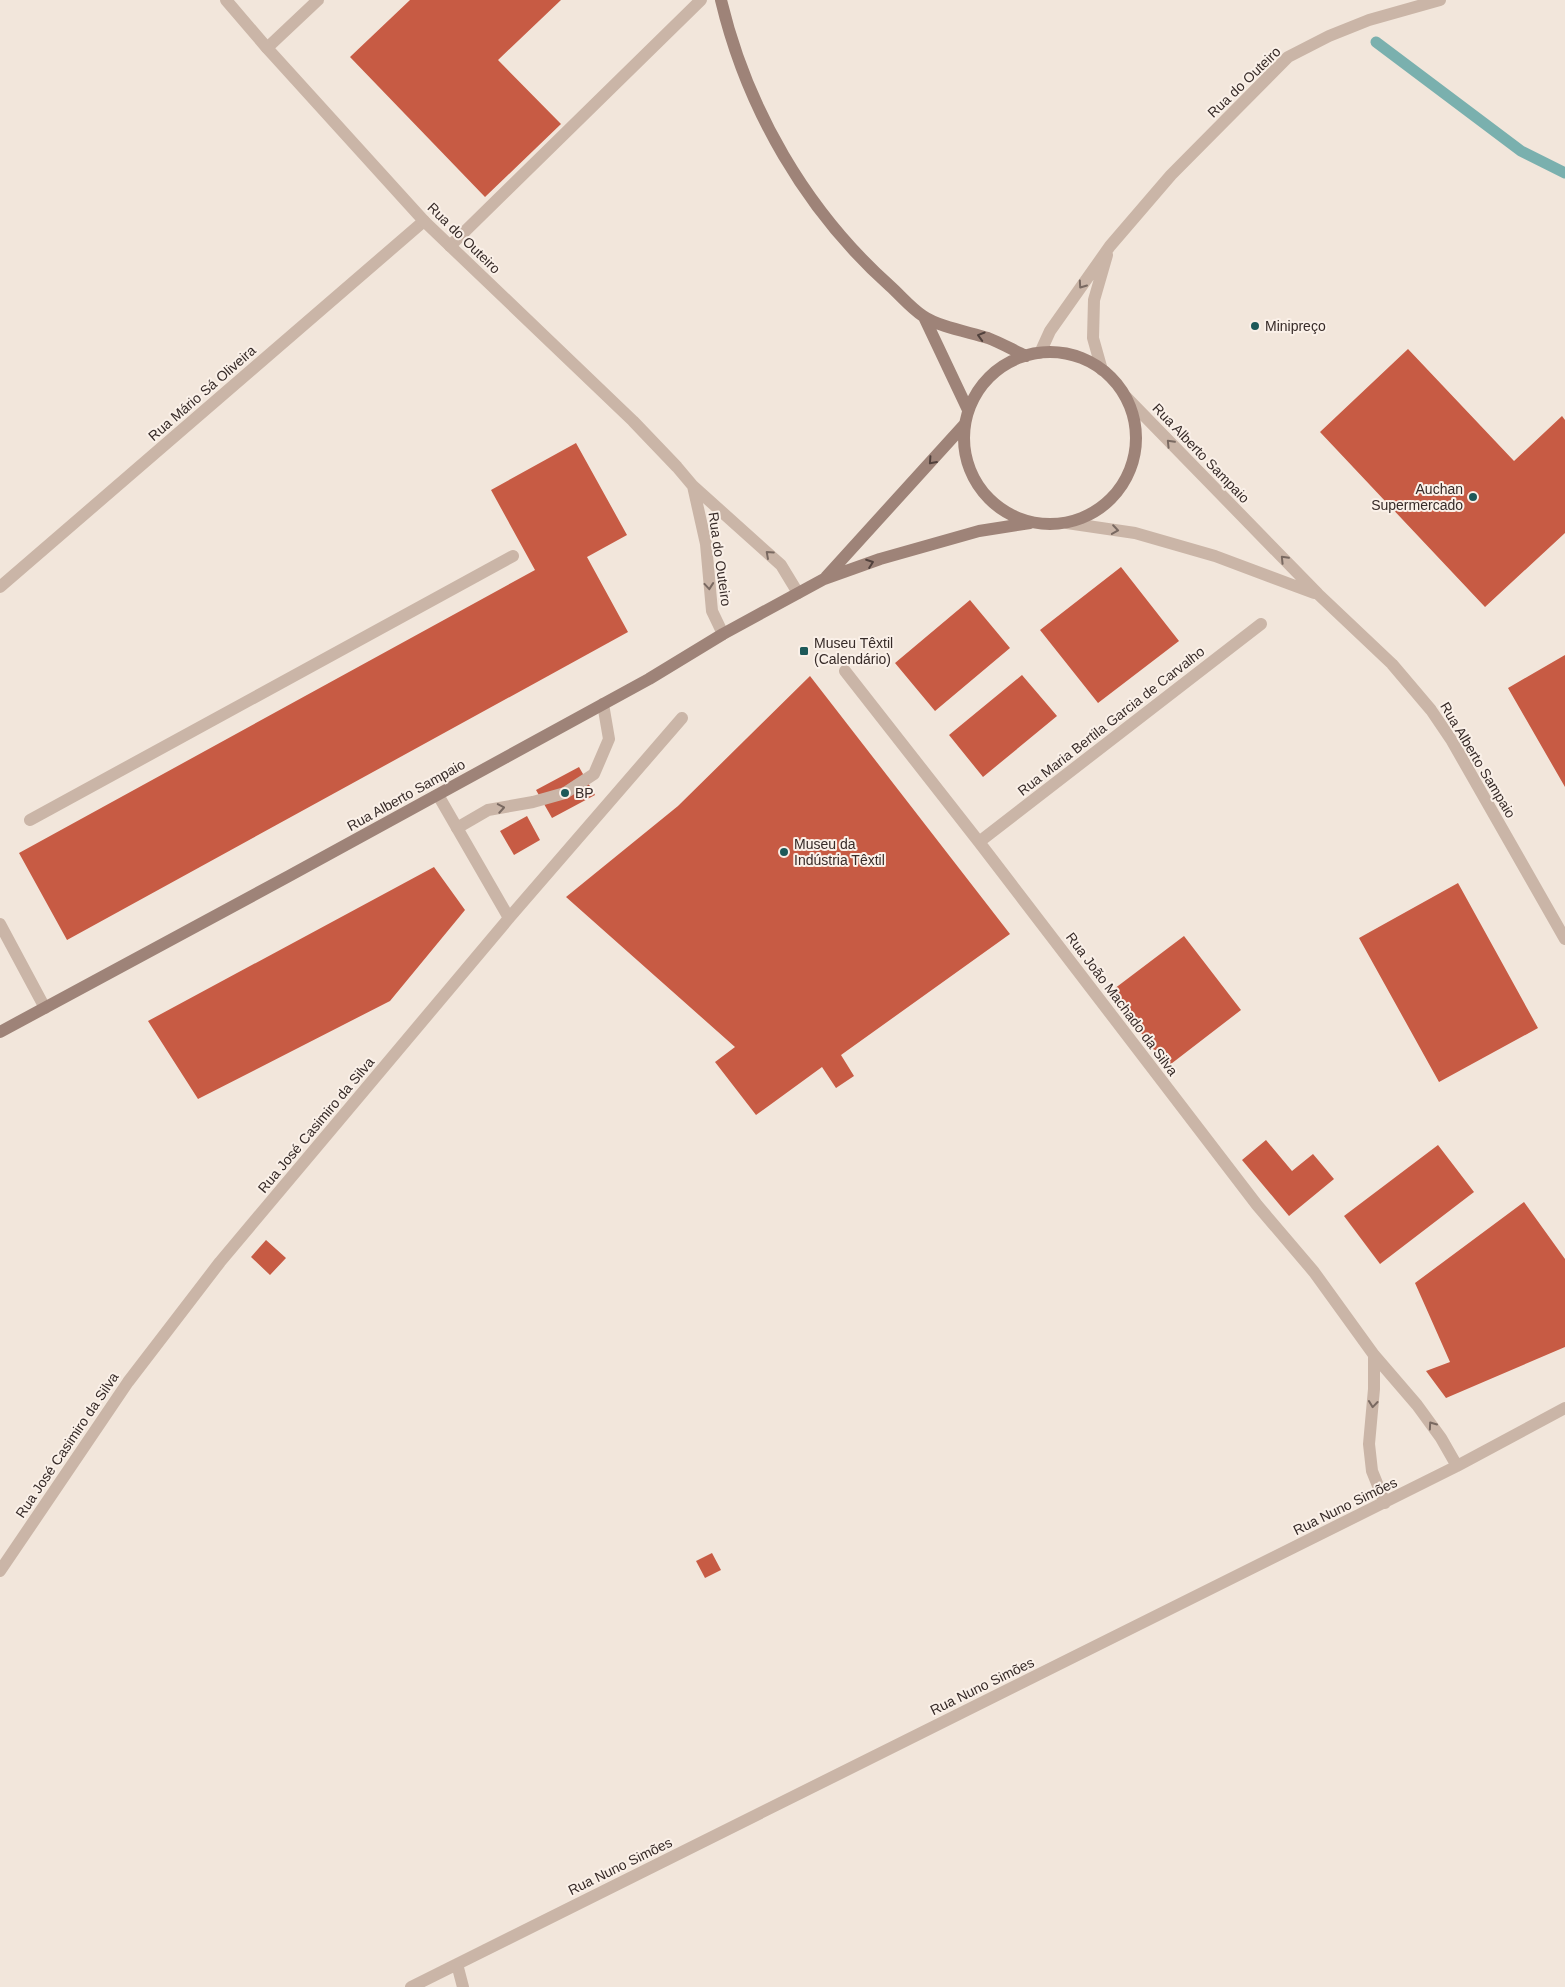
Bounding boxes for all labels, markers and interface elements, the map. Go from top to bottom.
street label: Rua do Outeiro [1204,43,1284,121]
street label: Rua do Outeiro [424,199,504,277]
one-way arrow [1079,280,1088,289]
place label: Minipreço [1265,318,1326,334]
marker: Minipreço [1249,320,1261,332]
one-way arrow [977,332,986,342]
street label: Rua Mário Sá Oliveira [145,342,259,444]
street label: Rua Alberto Sampaio [1149,400,1253,506]
one-way arrow [1167,440,1176,449]
one-way arrow [928,455,937,464]
place label: Auchan Supermercado [1371,481,1463,513]
marker: Auchan Supermercado [1467,491,1479,503]
street label: Rua do Outeiro [705,511,735,607]
one-way arrow [1111,525,1120,535]
one-way arrow [766,551,775,560]
one-way arrow [1281,556,1290,565]
one-way arrow [865,559,874,569]
one-way arrow [704,582,715,590]
place label: Museu Têxtil (Calendário) [814,635,893,667]
street label: Rua Maria Bertila Garcia de Carvalho [1014,643,1208,799]
marker: Museu Têxtil (Calendário) [798,645,810,657]
street label: Rua Alberto Sampaio [1437,699,1519,821]
street label: Rua Alberto Sampaio [344,756,468,834]
place label: BP [575,785,594,801]
marker: BP [559,787,571,799]
one-way arrow [497,803,505,813]
place label: Museu da Indústria Têxtil [794,836,885,868]
marker: Museu da Indústria Têxtil [778,846,790,858]
street label: Rua João Machado da Silva [1063,929,1181,1079]
street label: Rua José Casimiro da Silva [255,1054,378,1196]
street label: Rua José Casimiro da Silva [12,1369,122,1521]
one-way arrow [1368,1400,1379,1408]
one-way arrow [1429,1421,1438,1431]
street label: Rua Nuno Simões [1290,1474,1400,1538]
street label: Rua Nuno Simões [927,1654,1037,1718]
street label: Rua Nuno Simões [565,1834,675,1898]

